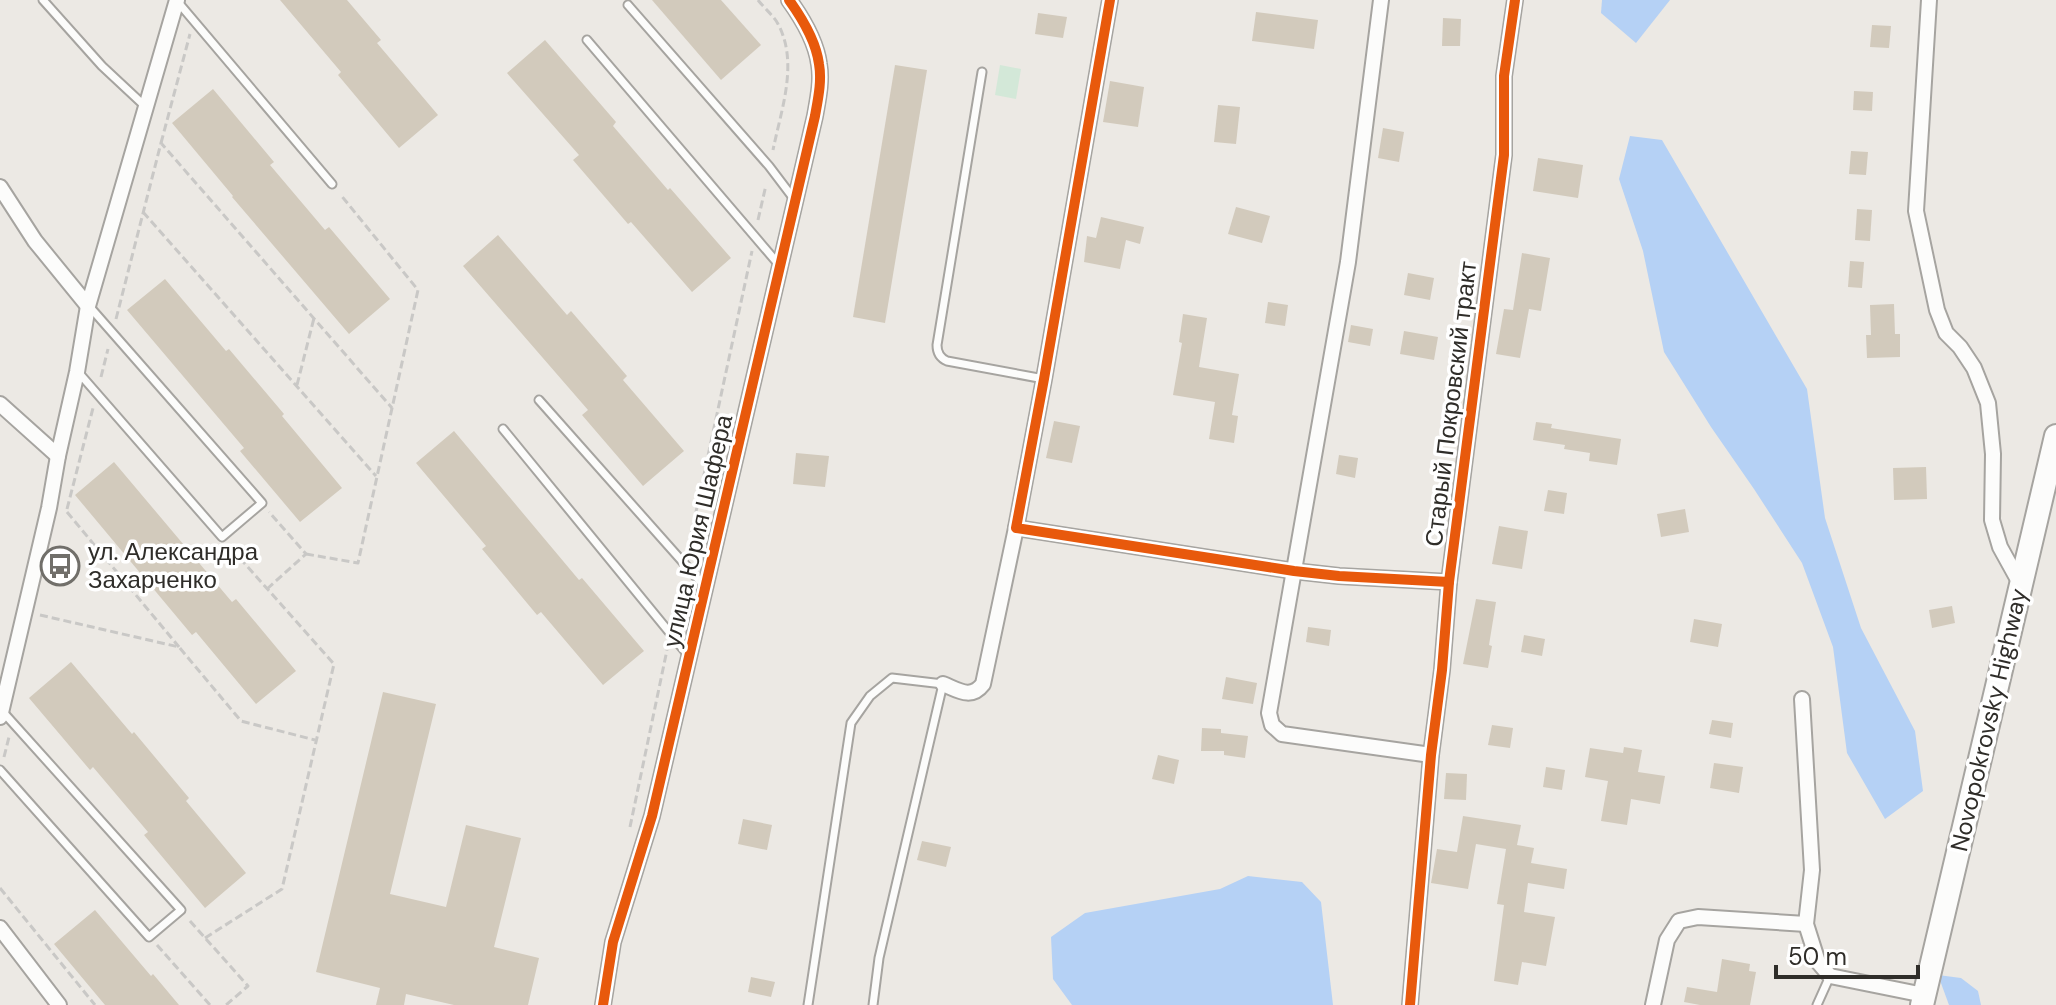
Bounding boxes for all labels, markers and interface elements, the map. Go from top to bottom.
street label: Старый Покровский тракт [1418,260,1483,548]
street label: улица Юрия Шафера [656,411,740,650]
place label: ул. Александра Захарченко [88,536,259,595]
bus stop icon: ул. Александра Захарченко [39,545,81,587]
street label: Novopokrovsky Highway [1943,585,2034,854]
scale bar [1776,929,1918,979]
text: 50 m [1788,941,1847,972]

